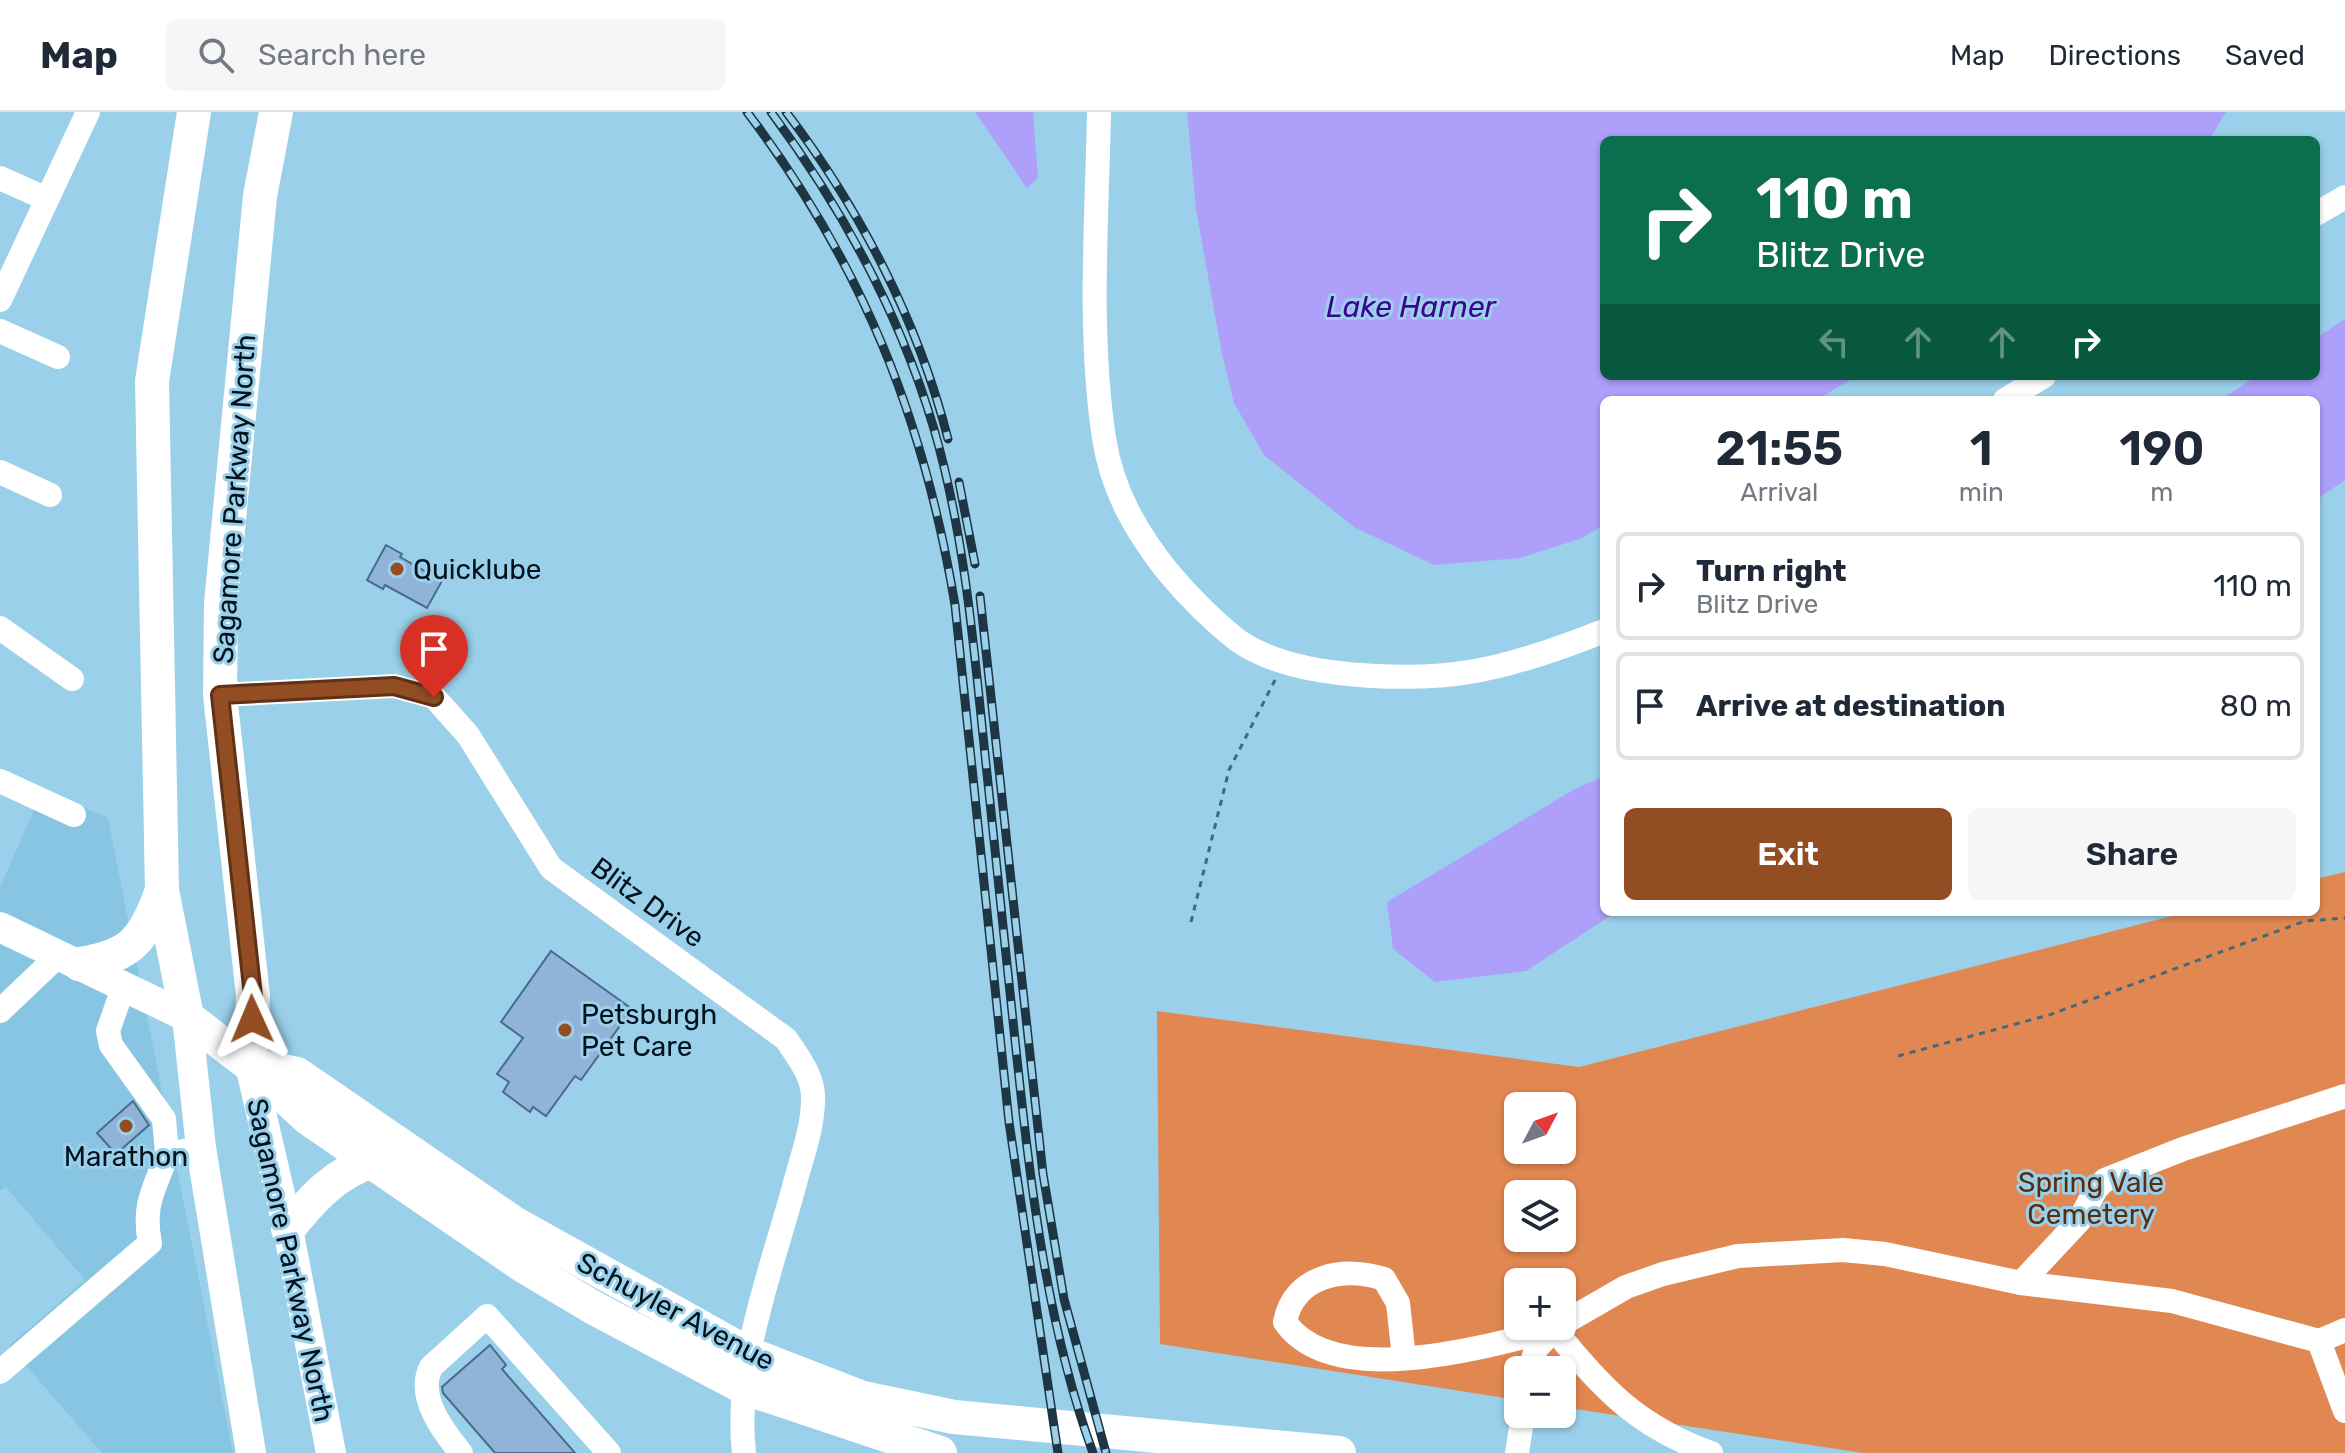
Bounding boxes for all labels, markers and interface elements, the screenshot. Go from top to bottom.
search box [166,19,726,91]
text: Map [40,32,118,78]
icon: search [194,33,238,77]
text: Search here [258,37,426,73]
text: Map [1950,39,2004,72]
text: Directions [2048,39,2181,72]
text: Saved [2225,39,2305,72]
text: 110 m [1756,166,1913,232]
icon: right [1624,168,1728,272]
text: Blitz Drive [1756,233,1925,276]
water label: Lake Harner [1326,289,1498,325]
icon: left [1812,320,1856,364]
icon: ahead [1896,320,1940,364]
icon: ahead [1980,320,2024,364]
icon: right [2064,320,2108,364]
street label: Sagamore Parkway North [207,333,262,665]
text: 21:55 [1715,420,1843,477]
text: 1 [1970,420,1993,477]
text: 190 [2119,420,2205,477]
text: Arrival [1740,477,1818,508]
text: min [1959,477,2004,508]
text: m [2150,477,2173,508]
place label: Quicklube [413,553,542,586]
text: Turn right [1696,553,1847,589]
marker: Quicklube [388,560,406,578]
icon: right [1628,564,1672,608]
text: 110 m [2213,568,2292,604]
text: Blitz Drive [1696,589,1818,620]
pin [400,615,468,697]
icon: arrive [412,627,456,671]
icon: arrive [1628,684,1672,728]
text: Arrive at destination [1696,688,2006,724]
text: 80 m [2220,688,2292,724]
button: Exit [1624,808,1952,900]
button: Share [1968,808,2296,900]
street label: Blitz Drive [585,850,711,954]
position arrow [210,977,294,1061]
place label: Petsburgh Pet Care [581,998,717,1063]
marker: Petsburgh Pet Care [556,1021,574,1039]
north arrow [1504,1092,1576,1164]
map controls [1504,1092,1576,1428]
street label: Sagamore Parkway North [240,1095,341,1425]
marker: Marathon [117,1117,135,1135]
place label: Marathon [64,1140,188,1173]
park label: Spring Vale Cemetery [2018,1166,2164,1231]
button: layers [1504,1180,1576,1252]
street label: Schuyler Avenue [571,1245,780,1377]
button: + [1504,1268,1576,1340]
button: − [1504,1356,1576,1428]

